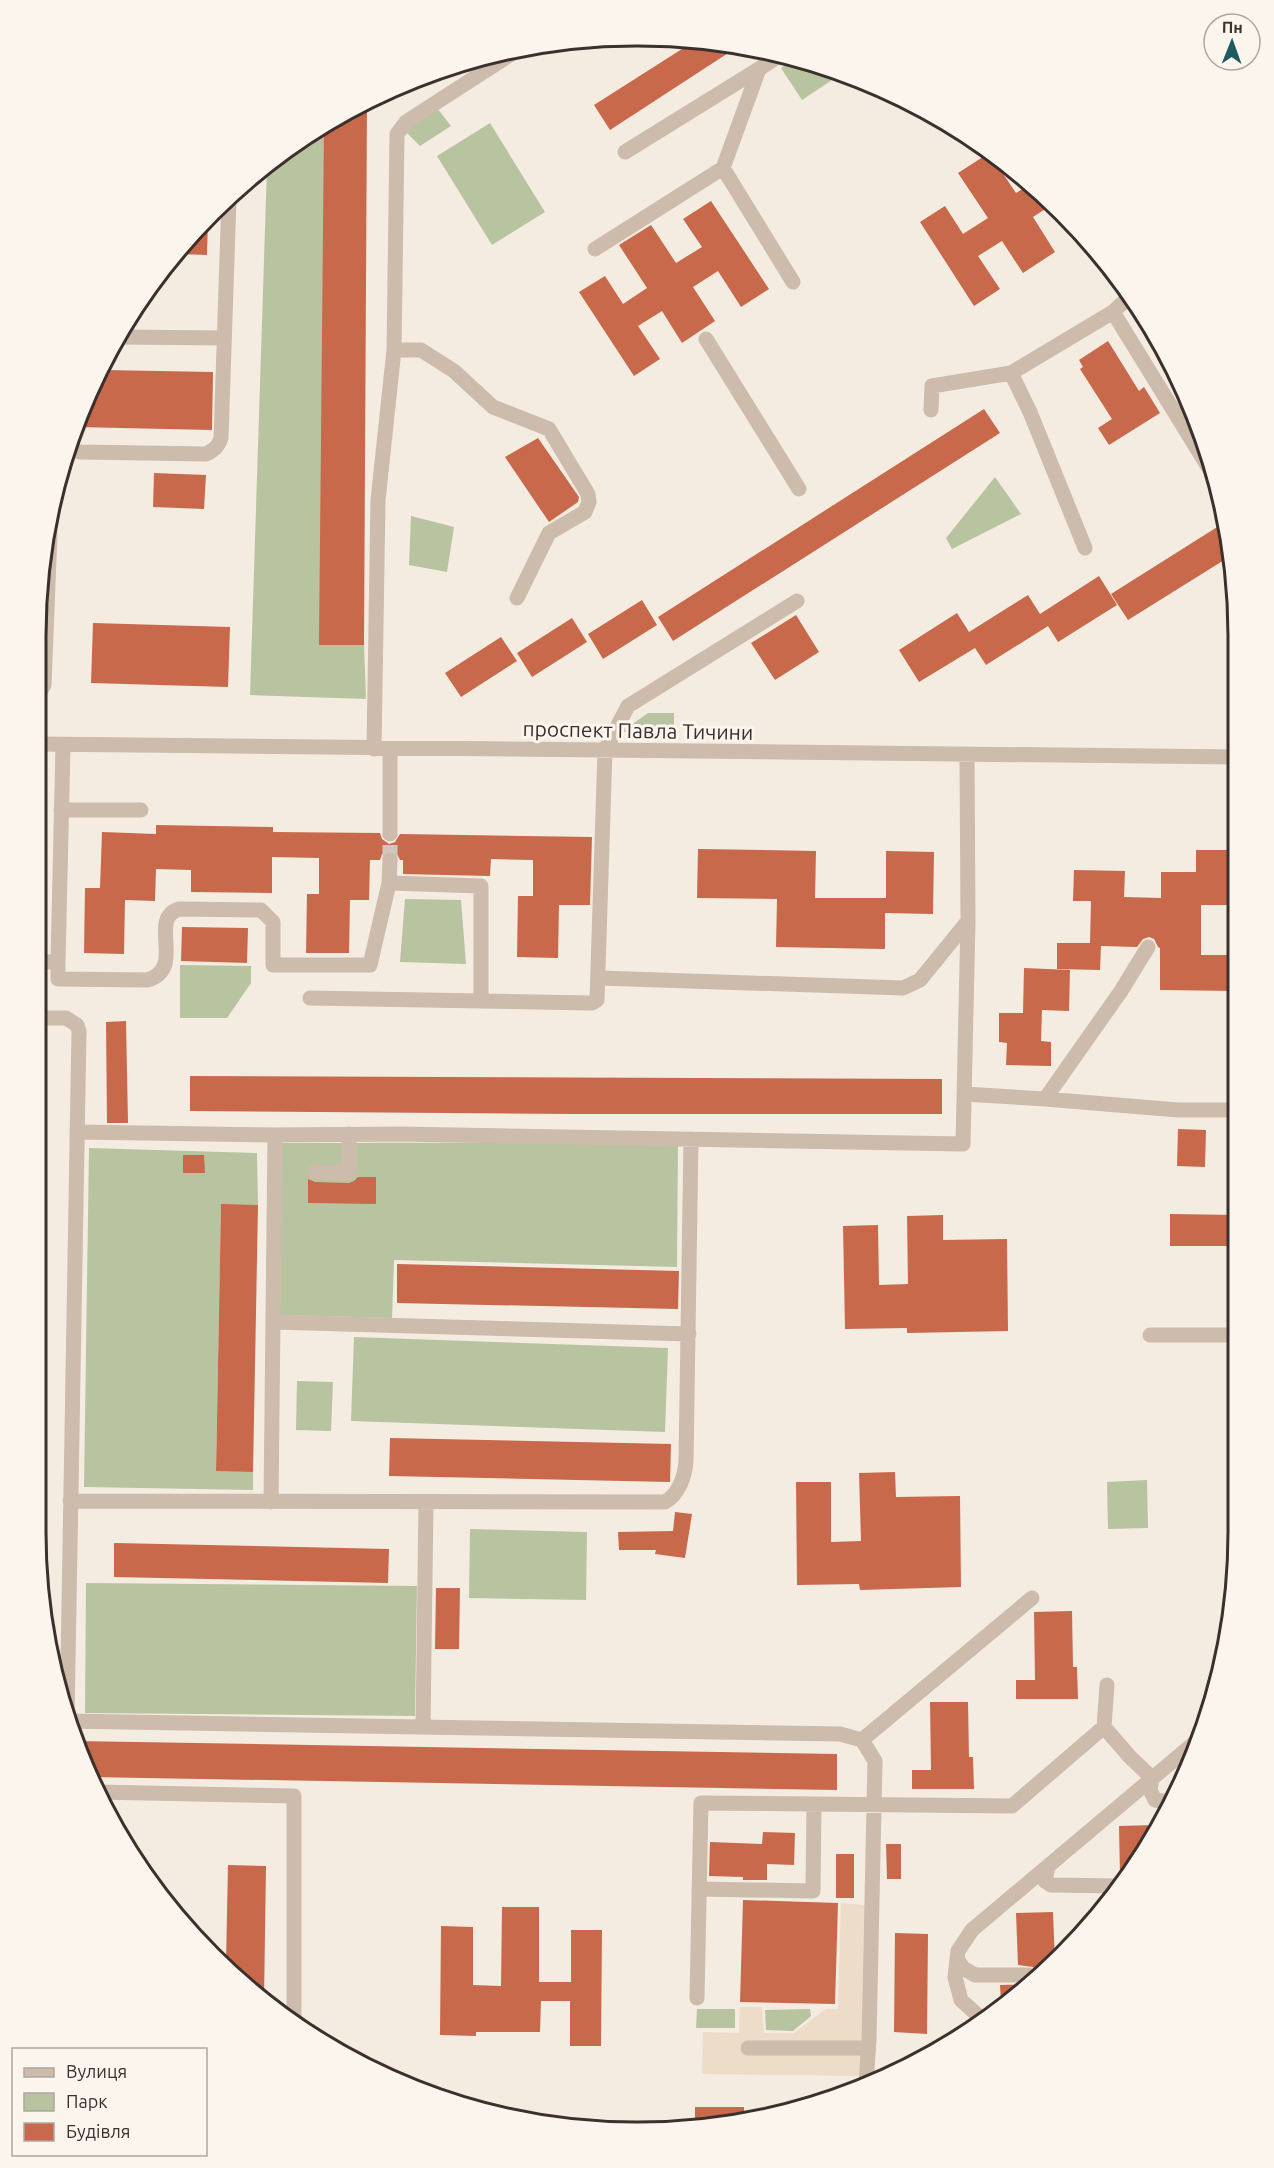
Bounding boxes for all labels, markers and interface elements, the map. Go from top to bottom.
north arrow [1202,12,1262,72]
text: Пн [1222,18,1243,36]
street label: проспект Павла Тичини [522,716,754,744]
legend [12,2048,207,2156]
text: Вулиця [66,2061,127,2081]
text: Парк [66,2091,107,2111]
text: Будівля [66,2121,131,2141]

